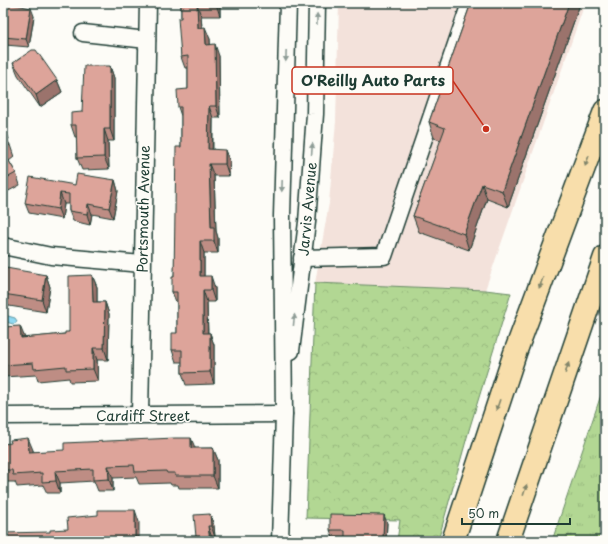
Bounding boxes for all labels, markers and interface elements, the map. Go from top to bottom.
one-way arrow [314,12,320,25]
one-way arrow [283,50,289,63]
callout: O'Reilly Auto Parts [292,67,453,94]
text: O'Reilly Auto Parts [301,68,445,91]
one-way arrow [309,143,316,155]
street label: Portsmouth Avenue [131,145,155,273]
one-way arrow [583,155,589,167]
street label: Jarvis Avenue [292,161,322,257]
one-way arrow [279,180,286,192]
one-way arrow [538,277,544,289]
one-way arrow [291,314,297,326]
one-way arrow [565,361,571,373]
one-way arrow [494,400,500,412]
street label: Cardiff Street [96,405,190,426]
one-way arrow [522,484,528,496]
scale bar [462,500,570,526]
text: 50 m [468,504,499,522]

